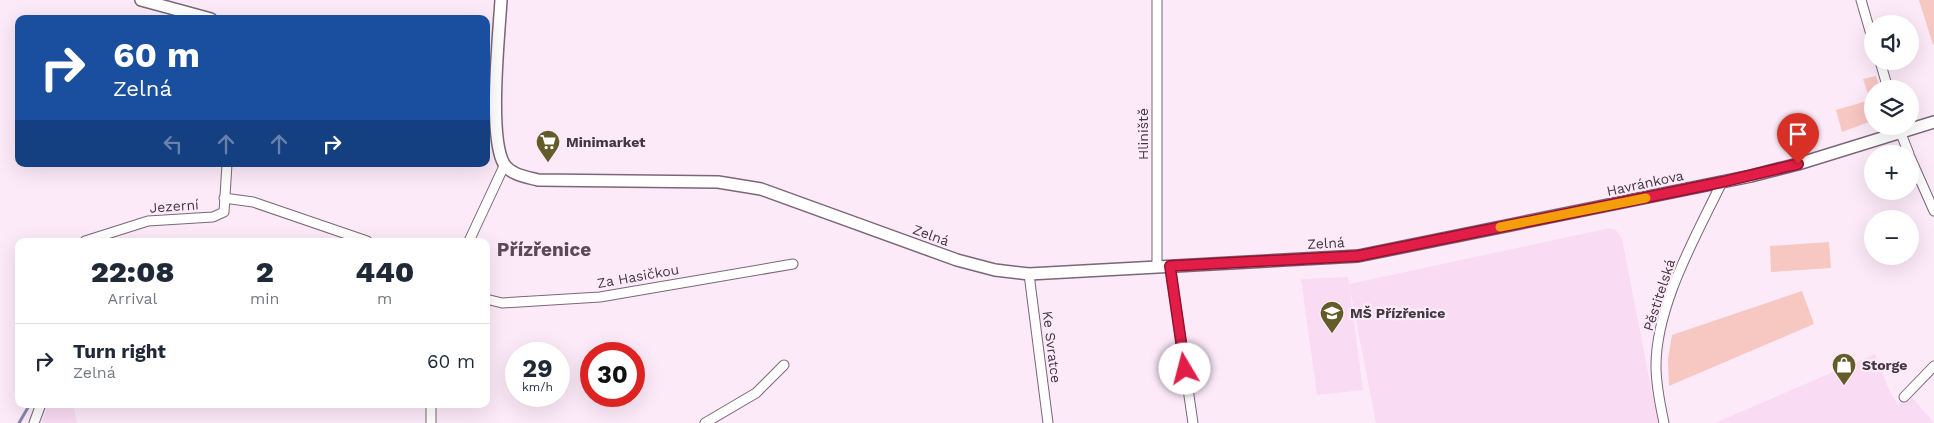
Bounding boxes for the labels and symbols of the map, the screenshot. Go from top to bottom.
street label: Hliniště [1135,108,1151,160]
pin [1777,113,1819,164]
supermarket icon: Minimarket [535,129,561,163]
place label: Minimarket [566,134,645,150]
street label: Havránkova [1605,167,1685,199]
street label: Jezerní [149,196,199,216]
street label: Zelná [911,221,951,249]
street label: Zelná [1307,234,1345,252]
district label: Přízřenice [497,238,591,261]
street label: Pěstitelská [1640,257,1678,333]
street label: Za Hasičkou [596,261,680,291]
school or university icon: MŠ Přízřenice [1319,300,1345,334]
place label: MŠ Přízřenice [1350,305,1445,321]
street label: Ke Svratce [1040,310,1064,384]
speed limit sign: 30 [580,342,645,407]
position arrow [1158,342,1210,394]
shop icon: Storge [1831,352,1857,386]
place label: Storge [1862,357,1907,373]

